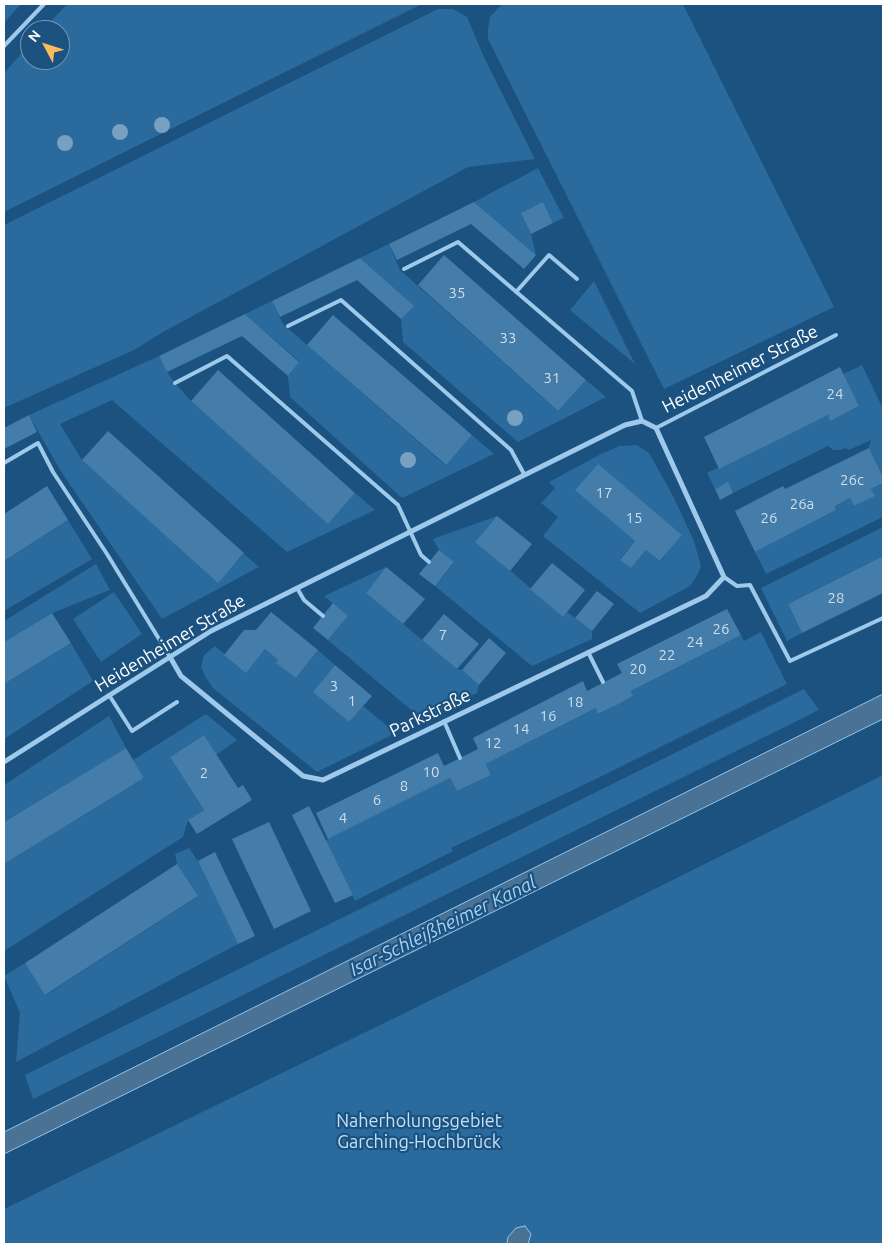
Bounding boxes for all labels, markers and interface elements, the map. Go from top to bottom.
north arrow [20,20,70,70]
text: N [25,27,44,45]
house number: 35 [449,284,465,302]
street label: Heidenheimer Straße [658,320,822,418]
house number: 33 [500,329,516,347]
house number: 31 [544,369,560,387]
house number: 24 [827,385,843,403]
house number: 26c [840,471,864,489]
house number: 17 [596,484,612,502]
house number: 26a [790,495,814,513]
house number: 15 [626,509,642,527]
house number: 26 [761,509,777,527]
street label: Heidenheimer Straße [91,589,249,697]
house number: 28 [828,589,844,607]
house number: 26 [713,620,729,638]
house number: 7 [439,626,447,644]
house number: 24 [687,633,703,651]
house number: 22 [659,646,675,664]
house number: 20 [630,660,646,678]
house number: 3 [330,677,338,695]
street label: Parkstraße [386,684,474,742]
house number: 1 [348,692,356,710]
house number: 18 [567,693,583,711]
house number: 16 [540,707,556,725]
house number: 14 [513,720,529,738]
house number: 12 [485,734,501,752]
house number: 10 [423,763,439,781]
house number: 2 [200,764,208,782]
house number: 8 [400,777,408,795]
house number: 6 [373,791,381,809]
house number: 4 [339,809,347,827]
water label: Isar-Schleißheimer Kanal [346,871,540,981]
park label: Naherholungsgebiet Garching-Hochbrück [336,1110,502,1152]

